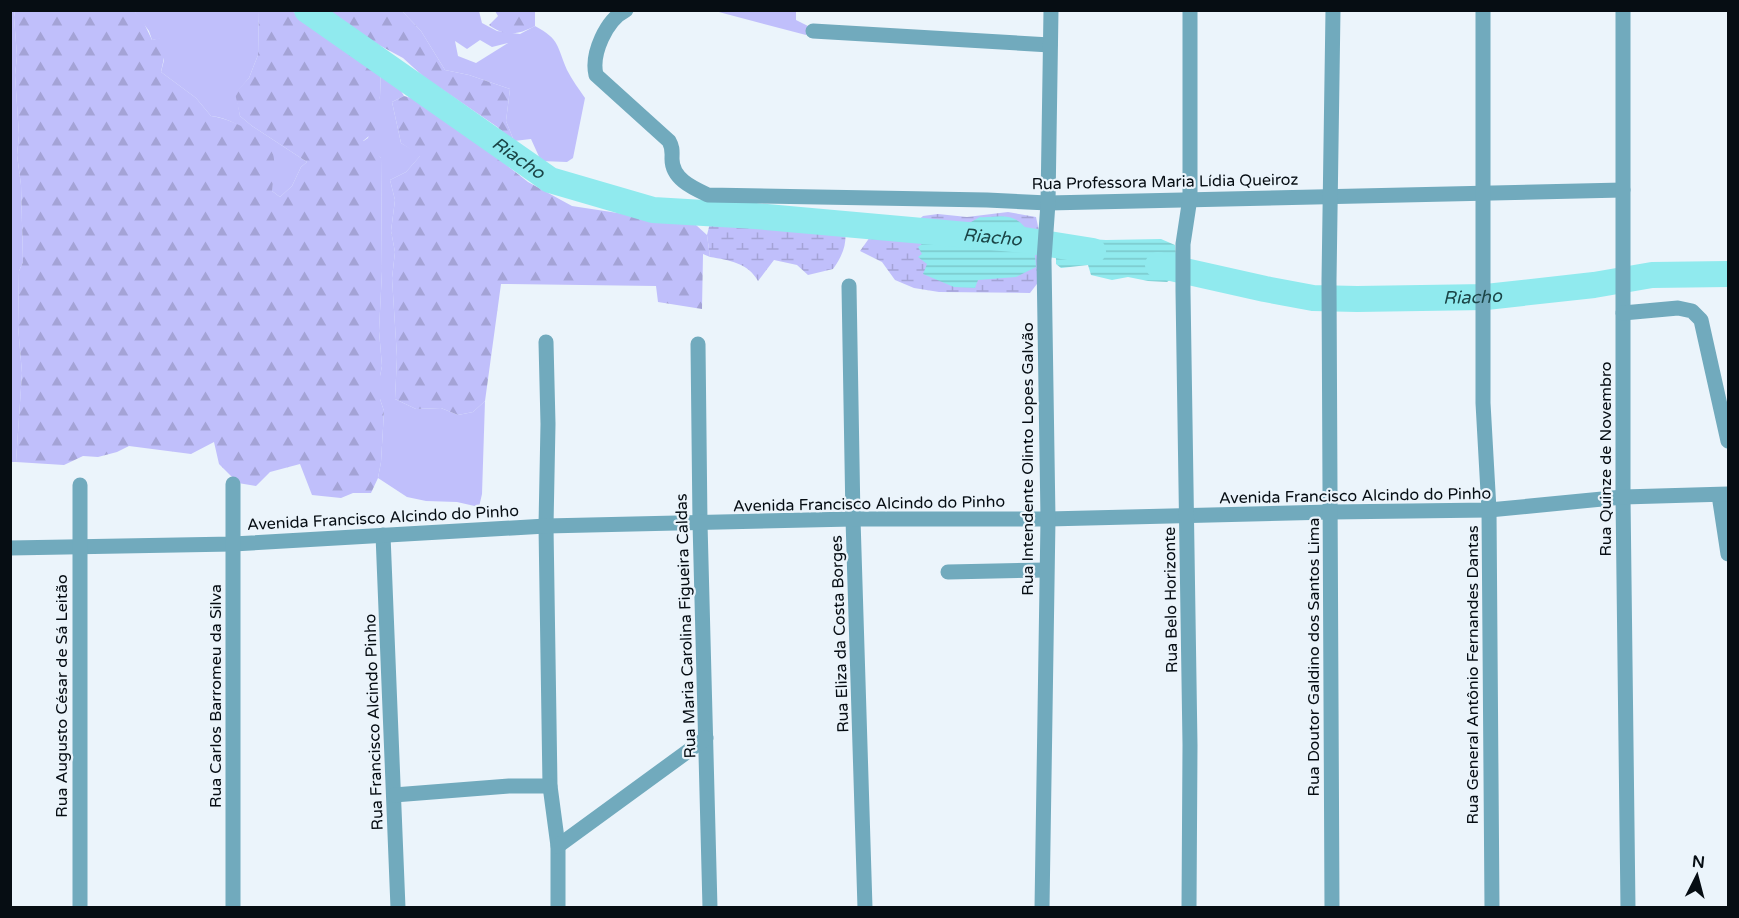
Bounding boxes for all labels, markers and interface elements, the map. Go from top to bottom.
water label: Riacho [488,132,550,184]
street label: Rua Professora Maria Lídia Queiroz [1031,170,1299,194]
water label: Riacho [962,224,1023,251]
water label: Riacho [1443,284,1504,309]
street label: Rua Intendente Olinto Lopes Galvão [1018,322,1038,596]
street label: Rua Quinze de Novembro [1596,361,1616,557]
street label: Avenida Francisco Alcindo do Pinho [1219,484,1491,508]
street label: Avenida Francisco Alcindo do Pinho [733,492,1005,516]
street label: Rua Maria Carolina Figueira Caldas [671,493,701,759]
street label: Avenida Francisco Alcindo do Pinho [247,501,520,535]
street label: Rua Doutor Galdino dos Santos Lima [1304,518,1324,796]
street label: Rua General Antônio Fernandes Dantas [1463,525,1483,825]
street label: Rua Belo Horizonte [1160,527,1182,673]
street label: Rua Eliza da Costa Borges [827,535,853,733]
street label: Rua Augusto César de Sá Leitão [52,574,72,818]
street label: Rua Carlos Barromeu da Silva [206,584,226,808]
street label: Rua Francisco Alcindo Pinho [360,613,388,831]
north arrow [1667,846,1727,906]
text: N [1691,851,1706,873]

